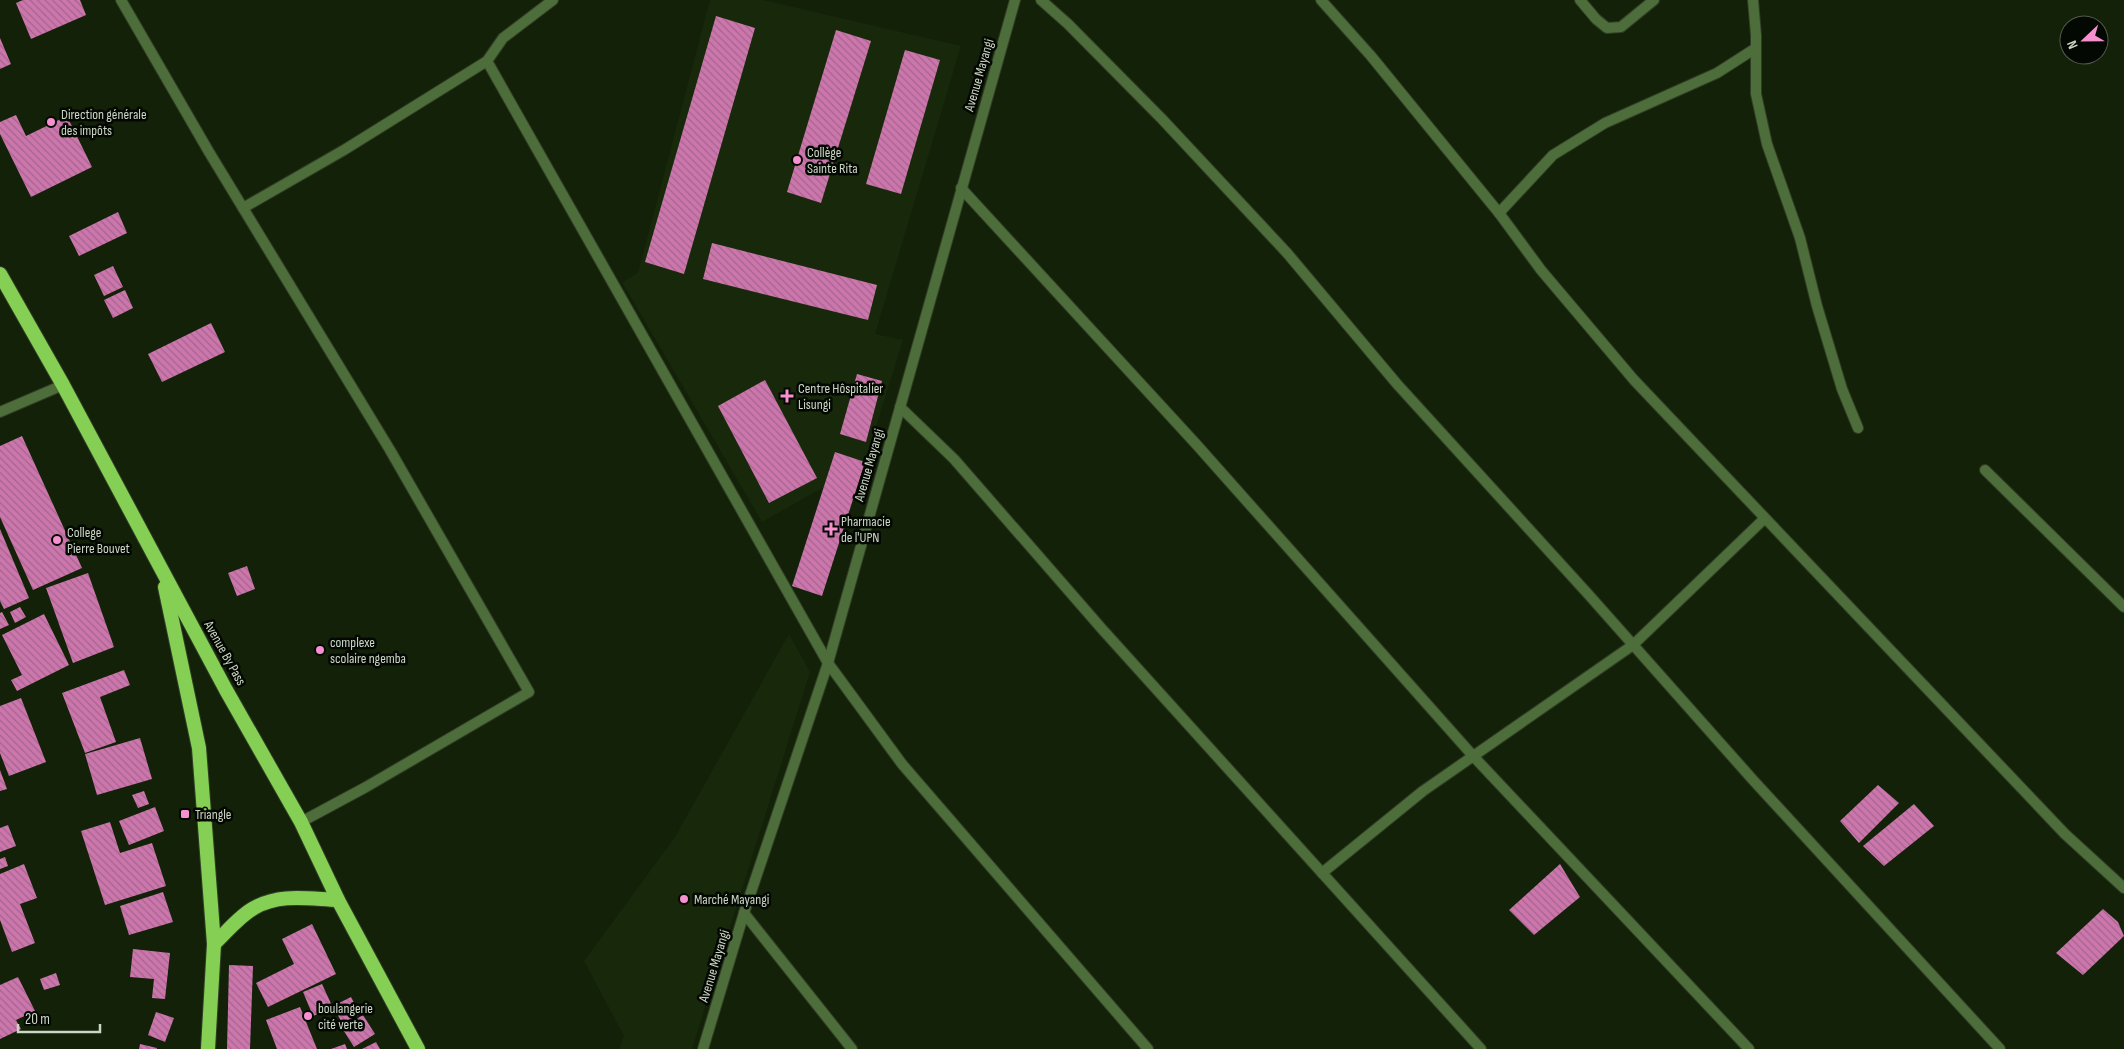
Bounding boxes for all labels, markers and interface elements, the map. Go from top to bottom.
north arrow [2059,15,2109,65]
street label: Avenue Mayangi [960,37,997,114]
text: N [2063,38,2082,51]
place label: Direction générale des impôts [61,106,147,139]
marker: Direction générale des impôts [45,116,57,128]
place label: Collège Sainte Rita [807,144,858,177]
marker: Collège Sainte Rita [791,154,803,166]
place label: Centre Hôspitalier Lisungi [798,380,883,413]
marker: Centre Hôspitalier Lisungi [780,389,794,403]
street label: Avenue Mayangi [850,427,887,504]
place label: Pharmacie de l'UPN [841,513,891,546]
marker: Pharmacie de l'UPN [825,523,837,535]
place label: College Pierre Bouvet [67,524,130,557]
marker: College Pierre Bouvet [51,534,63,546]
street label: Avenue By Pass [200,617,250,688]
place label: complexe scolaire ngemba [330,634,406,667]
marker: complexe scolaire ngemba [314,644,326,656]
place label: Triangle [195,806,231,823]
marker: Triangle [179,808,191,820]
place label: Marché Mayangi [694,891,769,908]
marker: Marché Mayangi [678,893,690,905]
street label: Avenue Mayangi [695,928,733,1005]
place label: boulangerie cité verte [318,1000,373,1033]
scale bar [18,1002,100,1034]
text: 20 m [25,1010,50,1029]
marker: boulangerie cité verte [302,1010,314,1022]

